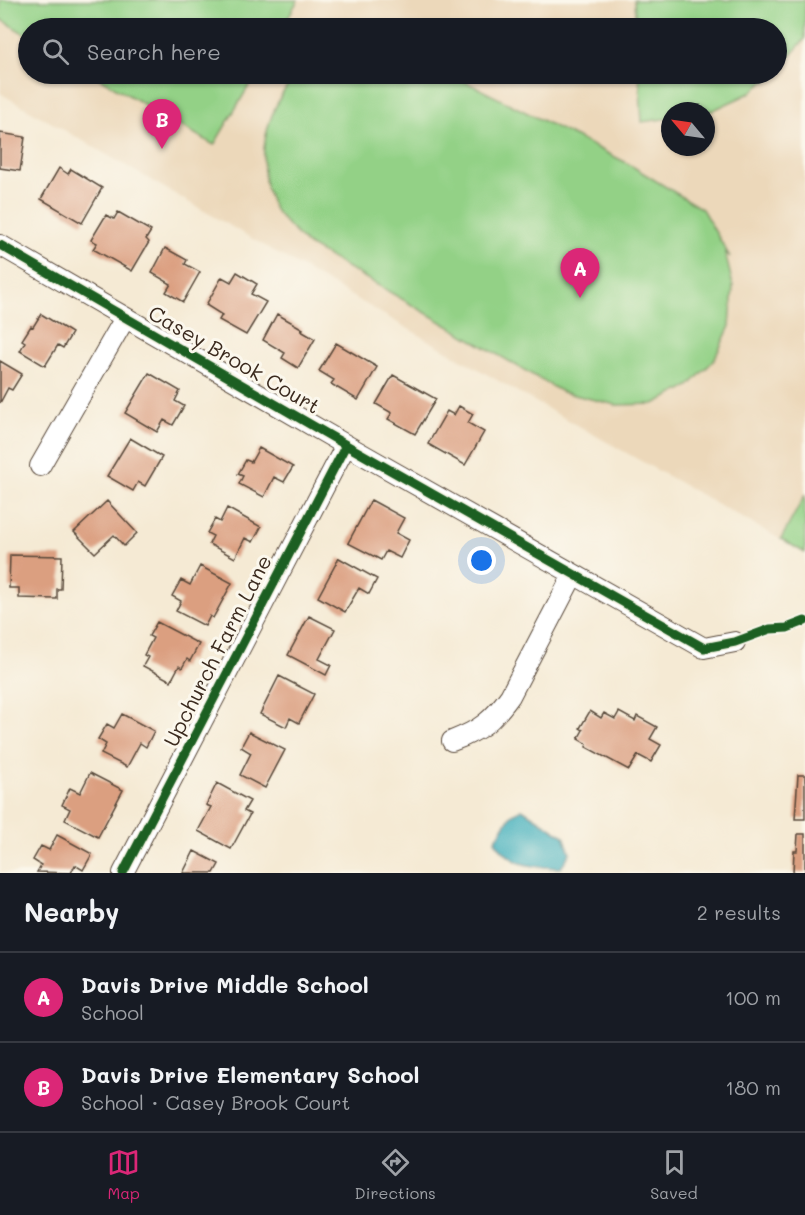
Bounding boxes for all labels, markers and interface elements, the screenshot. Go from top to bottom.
search box [18,18,787,84]
icon: search [39,35,72,68]
text: Search here [87,37,221,66]
pin: B [142,100,182,149]
north arrow [661,102,715,156]
pin: A [560,248,600,298]
street label: Casey Brook Court [144,298,326,419]
your location [467,546,496,575]
street label: Upchurch Farm Lane [157,550,277,751]
text: Nearby [24,895,119,929]
text: 2 results [697,899,781,925]
text: Davis Drive Middle School [81,970,369,999]
text: A [37,984,50,1010]
text: 100 m [725,984,781,1010]
text: School [81,999,144,1025]
text: Davis Drive Elementary School [81,1060,420,1089]
text: B [37,1074,50,1100]
text: 180 m [725,1074,781,1100]
text: School · Casey Brook Court [81,1089,350,1115]
tab: Map [107,1146,140,1203]
tab: Directions [355,1146,436,1203]
tab: Saved [650,1146,698,1203]

